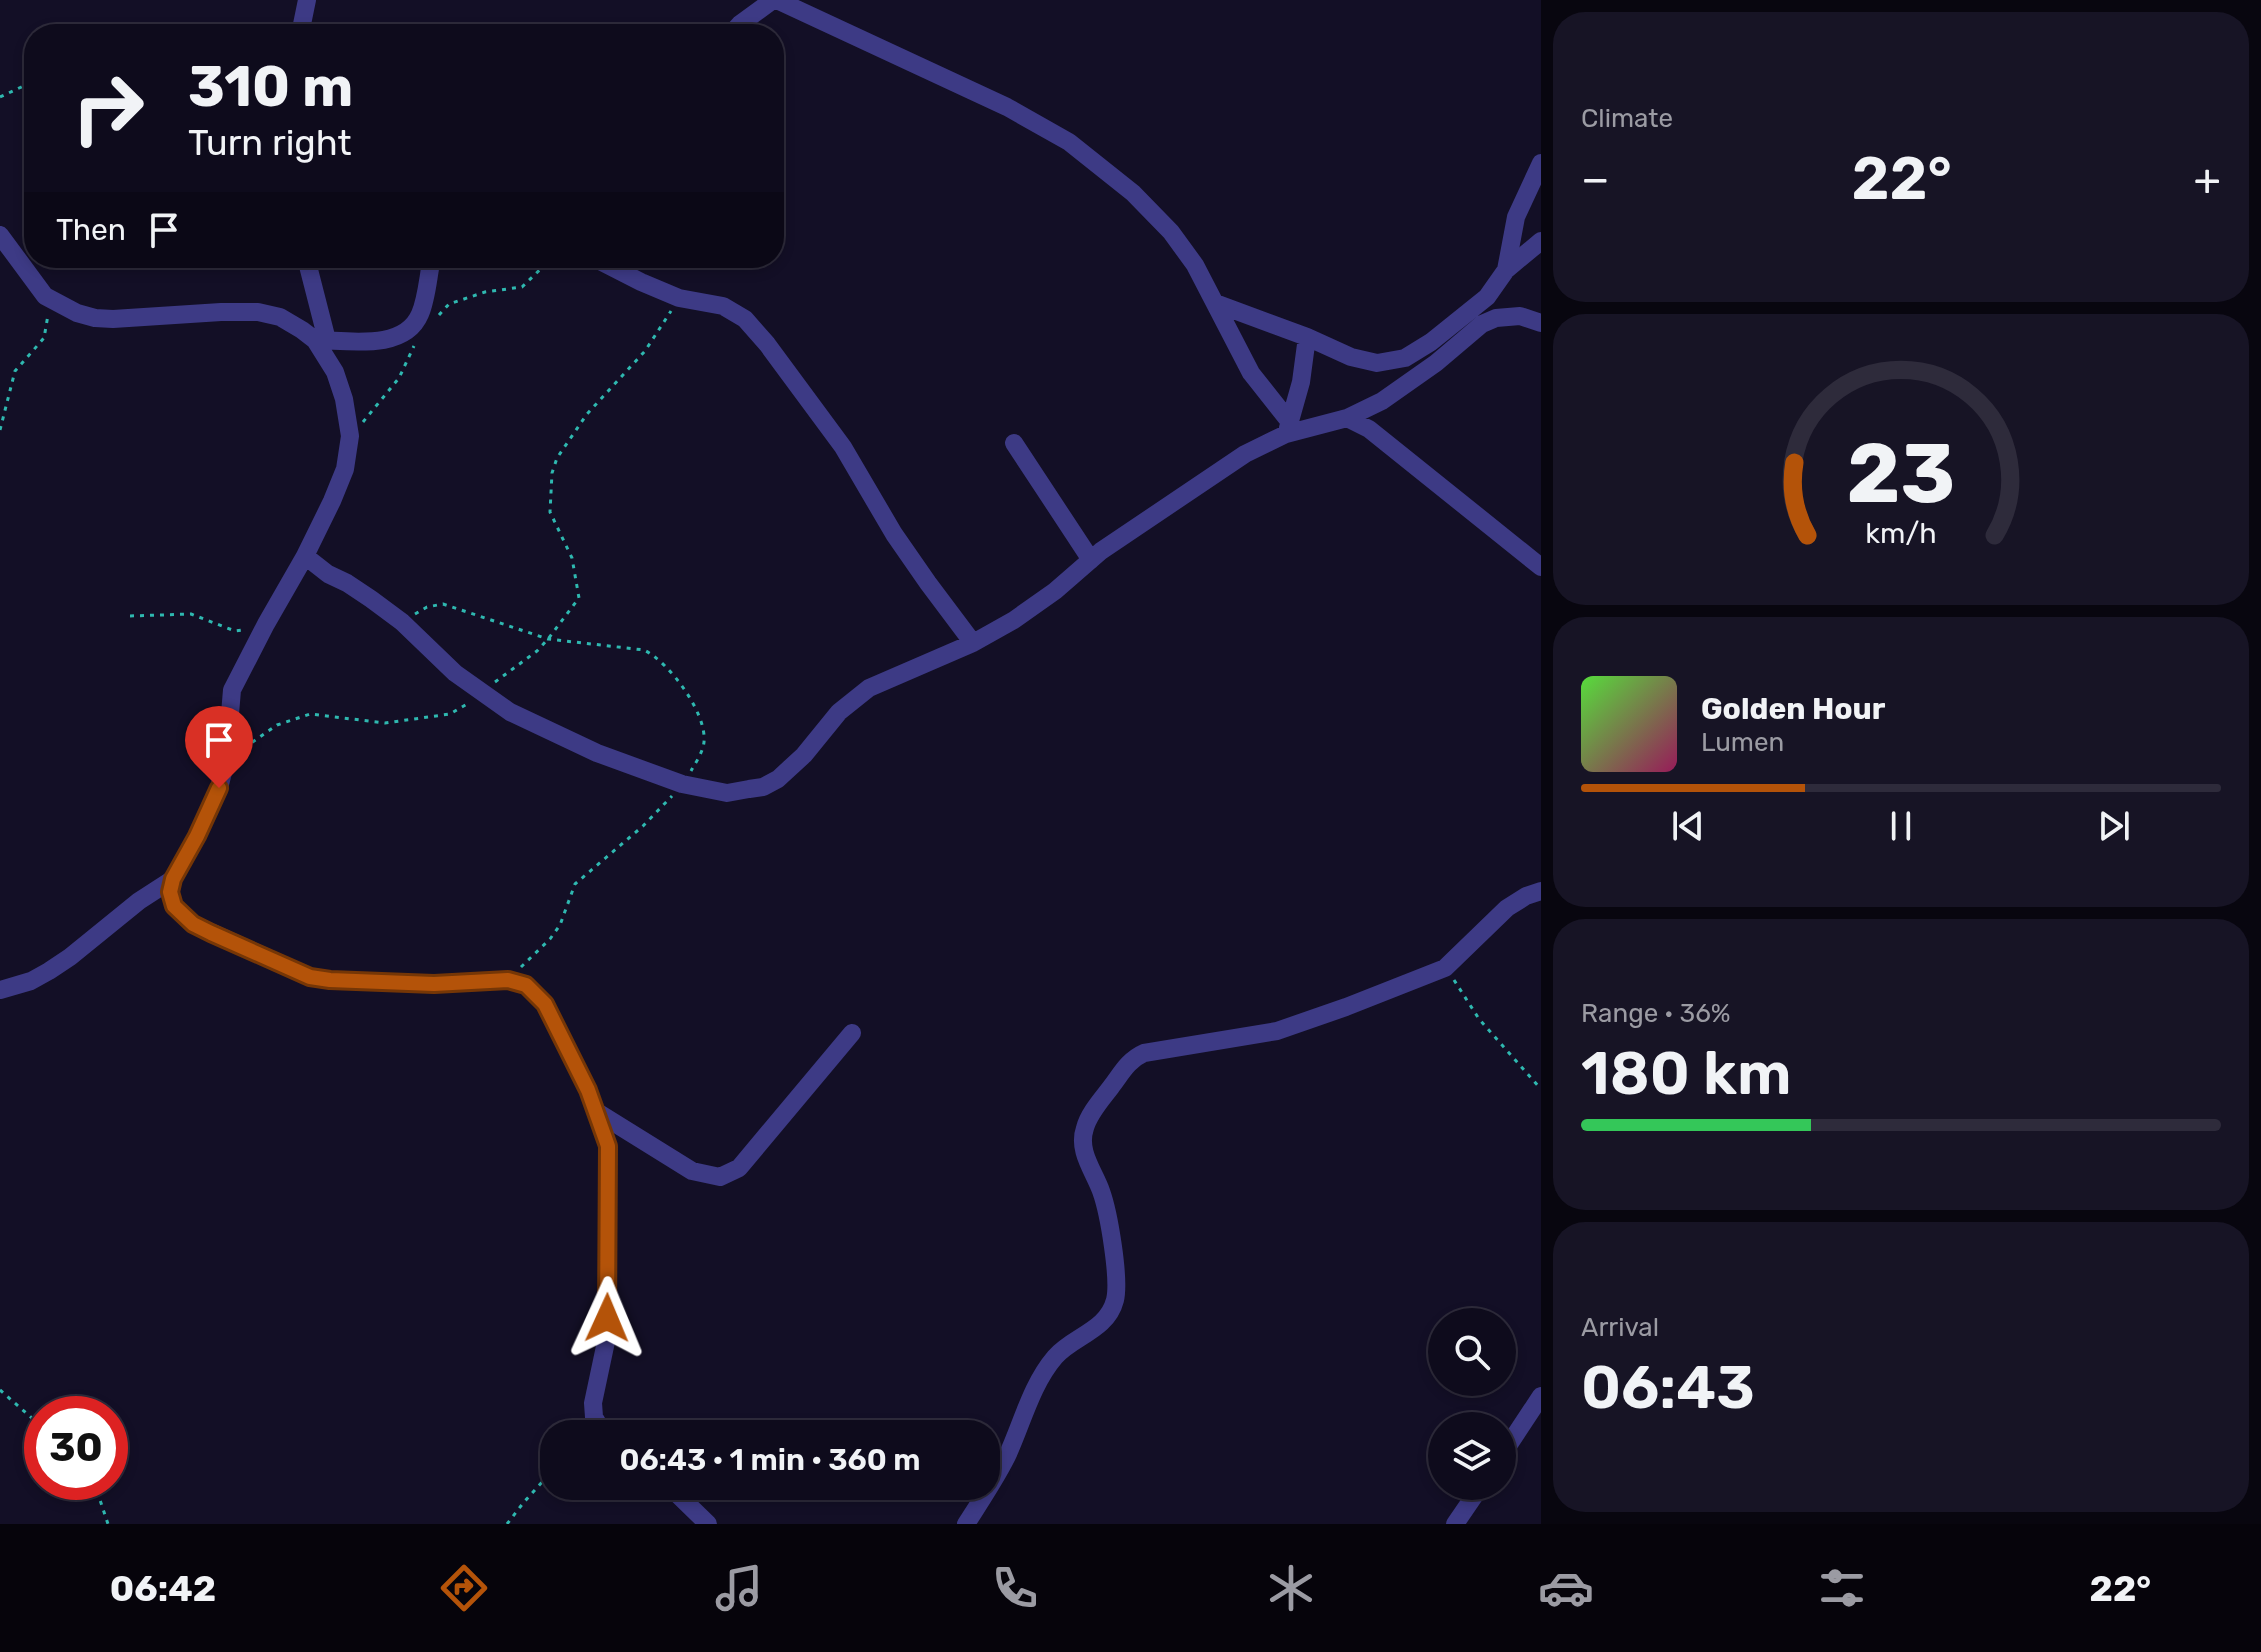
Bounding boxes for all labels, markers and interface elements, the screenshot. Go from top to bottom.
text: 310 m [188,54,353,120]
icon: right [56,56,160,160]
text: Climate [1581,103,1673,134]
text: Turn right [188,121,352,164]
text: 22° [1851,143,1952,214]
text: − [1581,153,1610,205]
text: + [2194,153,2221,205]
icon: arrive [142,208,186,252]
text: Then [56,212,126,248]
text: 23 [1847,423,1955,522]
text: km/h [1865,516,1937,550]
text: Golden Hour [1701,691,1885,727]
pin [185,706,253,788]
icon: arrive [197,718,241,762]
text: Lumen [1701,727,1784,758]
icon: previous [1666,804,1710,848]
icon: pause [1879,804,1923,848]
icon: next [2092,804,2136,848]
text: Range · 36% [1581,998,1731,1029]
text: 180 km [1581,1038,1792,1109]
position arrow [565,1276,649,1360]
map controls [1428,1308,1516,1500]
button: search [1428,1308,1516,1396]
text: Arrival [1581,1312,1659,1343]
text: 06:43 [1581,1352,1755,1423]
speed limit sign: 30 [24,1396,128,1500]
button: layers [1428,1412,1516,1500]
text: 06:43 · 1 min · 360 m [619,1442,921,1478]
icon: directions [436,1560,492,1616]
icon: music [711,1560,767,1616]
icon: phone [987,1560,1043,1616]
icon: climate [1263,1560,1319,1616]
icon: car [1538,1560,1594,1616]
icon: filters [1814,1560,1870,1616]
text: 06:42 [110,1567,216,1610]
text: 22° [2089,1567,2151,1610]

